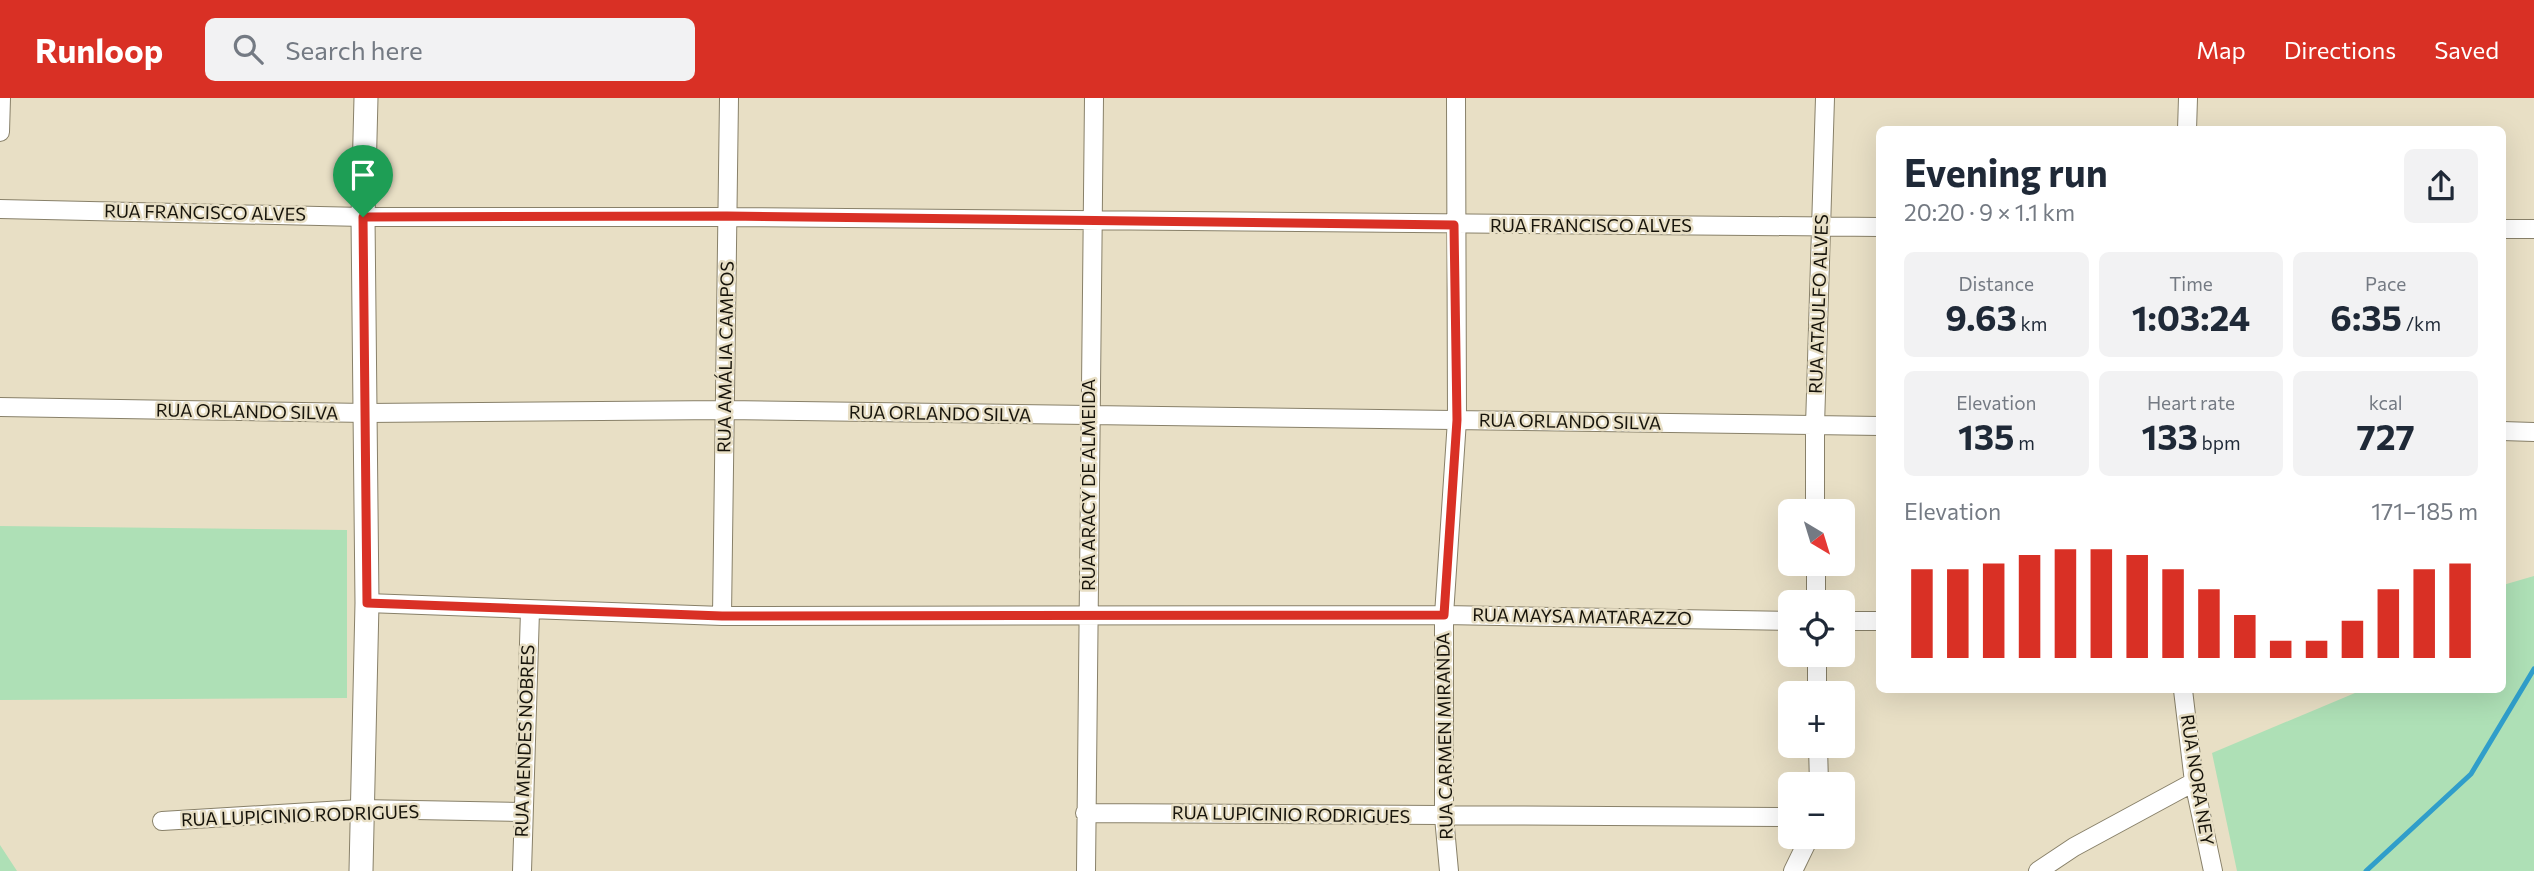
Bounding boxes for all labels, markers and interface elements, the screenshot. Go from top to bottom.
search box [205,18,695,81]
text: Runloop [35,29,163,70]
icon: search [229,30,267,68]
text: Search here [285,34,423,65]
text: Map [2196,35,2246,64]
text: Directions [2284,35,2396,64]
text: Saved [2434,35,2499,64]
pin [333,145,393,217]
text: Evening run [1904,148,2108,195]
button: share [2404,149,2478,223]
icon: arrive [344,156,382,194]
text: 20:20 · 9 × 1.1 km [1904,198,2075,226]
street label: RUA FRANCISCO ALVES [104,199,306,225]
street label: RUA FRANCISCO ALVES [1490,214,1692,236]
street label: RUA ATAULFO ALVES [1804,214,1832,394]
street label: RUA AMÁLIA CAMPOS [712,261,738,453]
text: Distance [1959,272,2034,295]
text: Time [2169,272,2213,295]
text: Pace [2365,272,2406,295]
text: 9.63 [1945,295,2017,338]
text: 1:03:24 [2132,295,2250,338]
text: 6:35 [2330,295,2402,338]
text: km [2017,312,2047,335]
text: /km [2402,312,2441,335]
street label: RUA ARACY DE ALMEIDA [1077,379,1099,591]
text: Elevation [1956,391,2036,414]
text: Heart rate [2147,391,2235,414]
text: kcal [2369,391,2403,414]
street label: RUA ORLANDO SILVA [156,398,338,424]
street label: RUA ORLANDO SILVA [849,400,1031,426]
street label: RUA ORLANDO SILVA [1479,408,1661,434]
text: 135 [1958,414,2015,457]
text: 133 [2141,414,2198,457]
text: 727 [2357,414,2415,457]
text: m [2015,431,2035,454]
text: bpm [2198,431,2241,454]
text: Elevation [1904,497,2001,525]
text: 171–185 m [2371,497,2478,525]
north arrow [1778,499,1855,576]
map controls [1778,499,1855,849]
button: locate [1778,590,1855,667]
street label: RUA MAYSA MATARAZZO [1472,603,1692,629]
street label: RUA CARMEN MIRANDA [1431,632,1457,840]
street label: RUA MENDES NOBRES [510,644,538,838]
button: + [1778,681,1855,758]
street label: RUA NORA NEY [2177,713,2219,847]
button: − [1778,772,1855,849]
street label: RUA LUPICINIO RODRIGUES [180,800,419,830]
street label: RUA LUPICINIO RODRIGUES [1172,801,1410,827]

